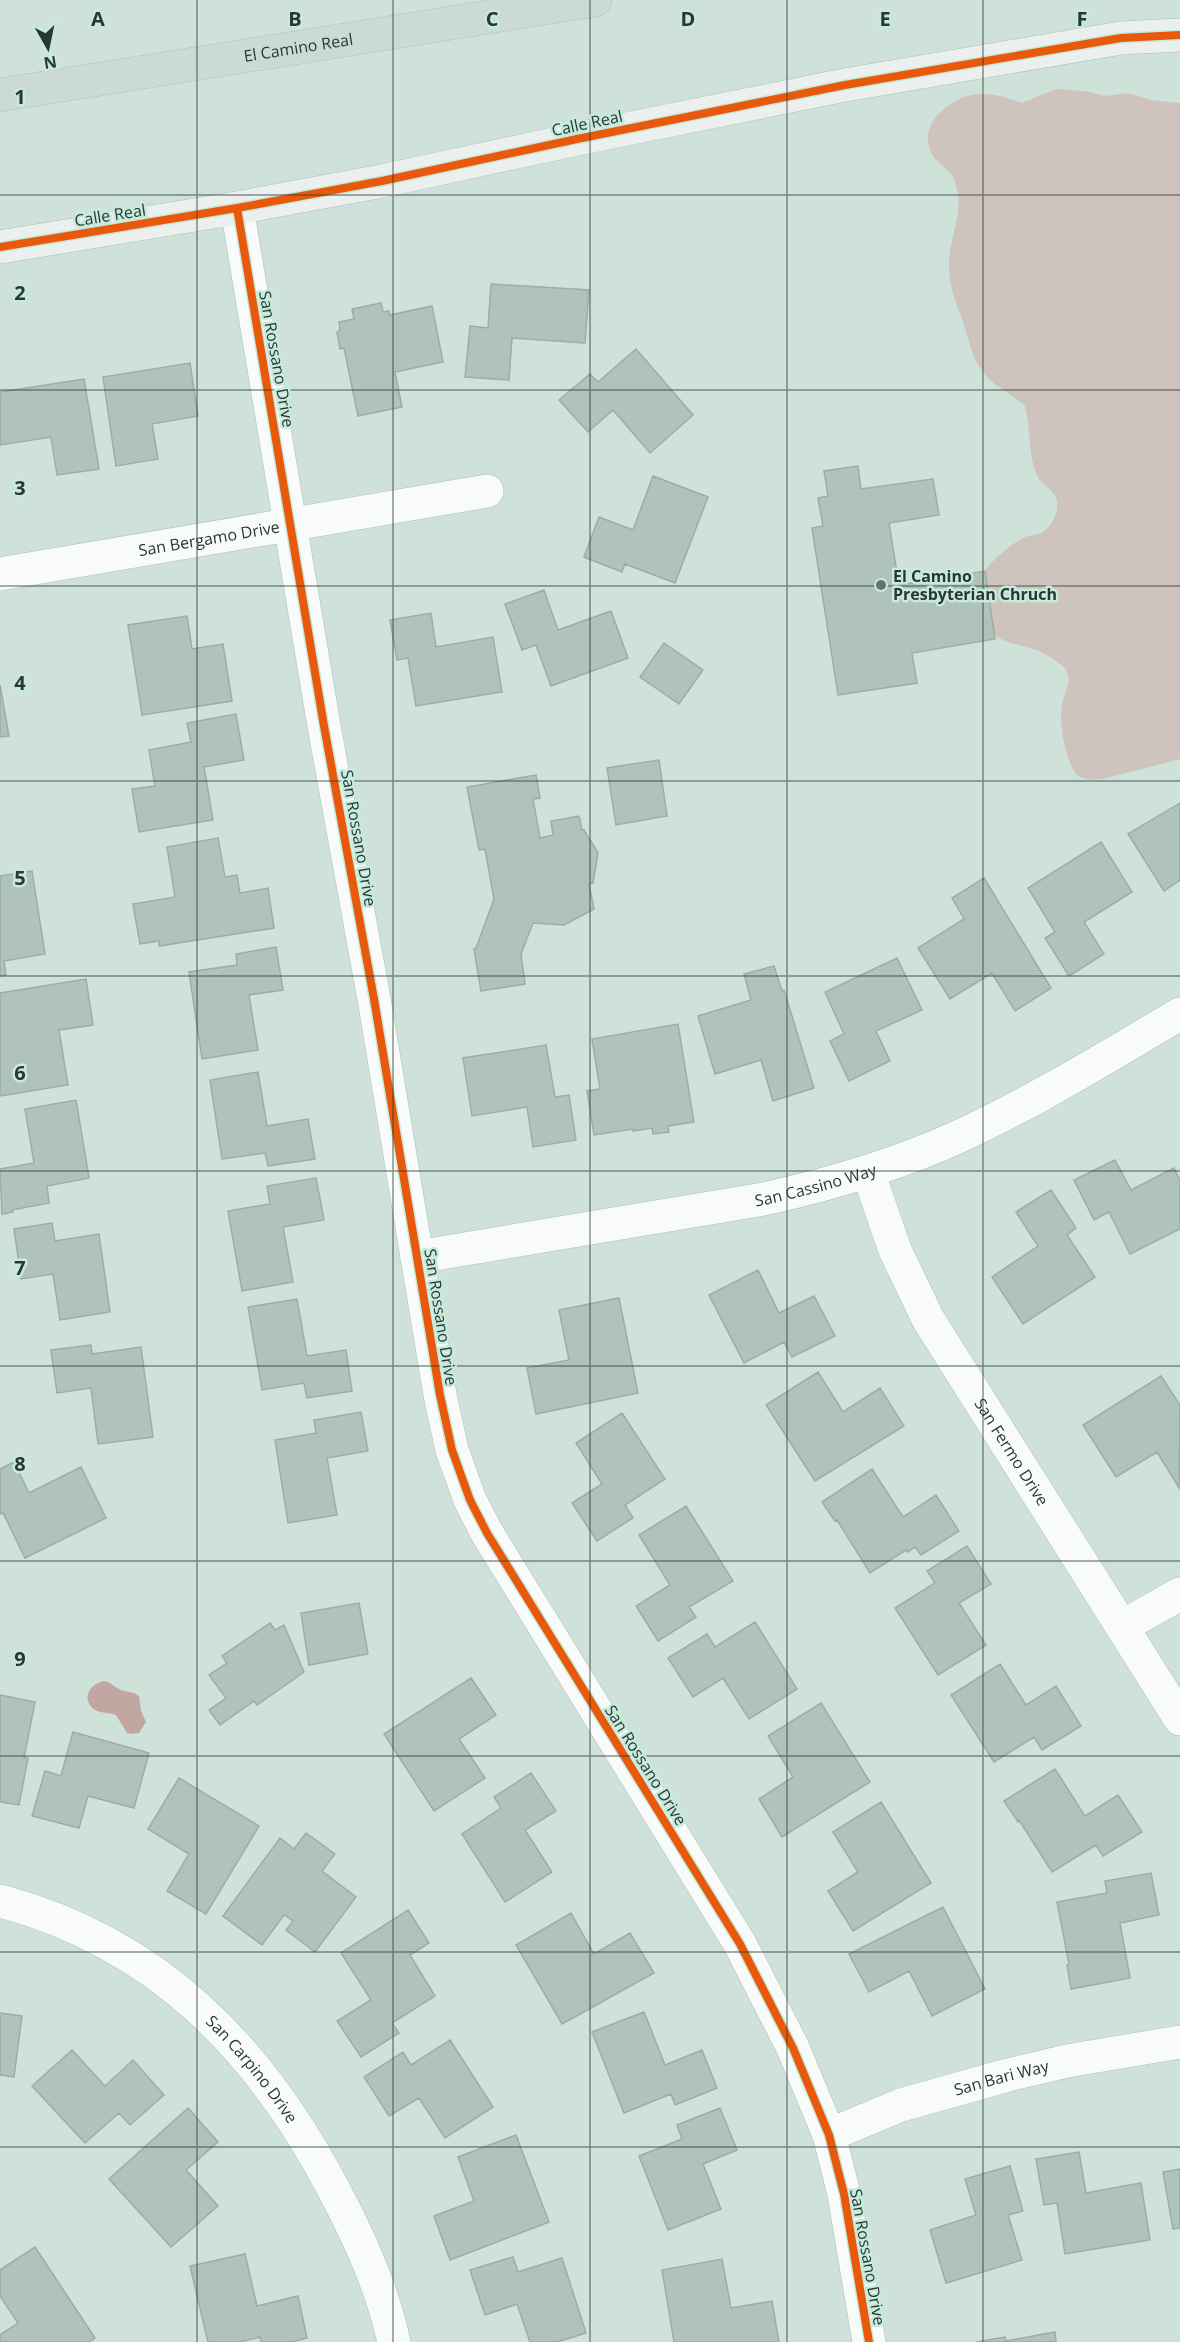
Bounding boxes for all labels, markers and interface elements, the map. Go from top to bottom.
text: A [91,5,105,32]
text: B [288,5,302,32]
text: C [486,5,499,32]
text: D [681,5,695,32]
text: E [879,5,891,32]
text: F [1077,5,1087,32]
north arrow [18,18,78,78]
street label: El Camino Real [242,28,354,67]
text: N [42,51,58,75]
text: 1 [14,83,26,110]
street label: Calle Real [550,105,624,141]
street label: Calle Real [73,199,147,231]
text: 2 [14,279,26,306]
street label: San Rossano Drive [254,289,300,429]
text: 3 [14,474,26,501]
street label: San Bergamo Drive [137,516,281,561]
place label: El Camino Presbyterian Chruch [893,565,1057,605]
marker: El Camino Presbyterian Chruch [874,578,888,592]
text: 4 [14,669,26,696]
street label: San Rossano Drive [336,768,382,908]
text: 5 [14,864,26,891]
text: 6 [14,1059,26,1086]
street label: San Cassino Way [753,1158,880,1211]
street label: San Rossano Drive [419,1247,463,1387]
text: 7 [14,1254,26,1281]
street label: San Fermo Drive [970,1394,1054,1510]
text: 8 [14,1450,26,1477]
text: 9 [14,1645,26,1672]
street label: San Rossano Drive [600,1701,692,1829]
street label: San Carpino Drive [201,2010,303,2127]
street label: San Bari Way [951,2054,1052,2101]
street label: San Rossano Drive [845,2187,891,2327]

